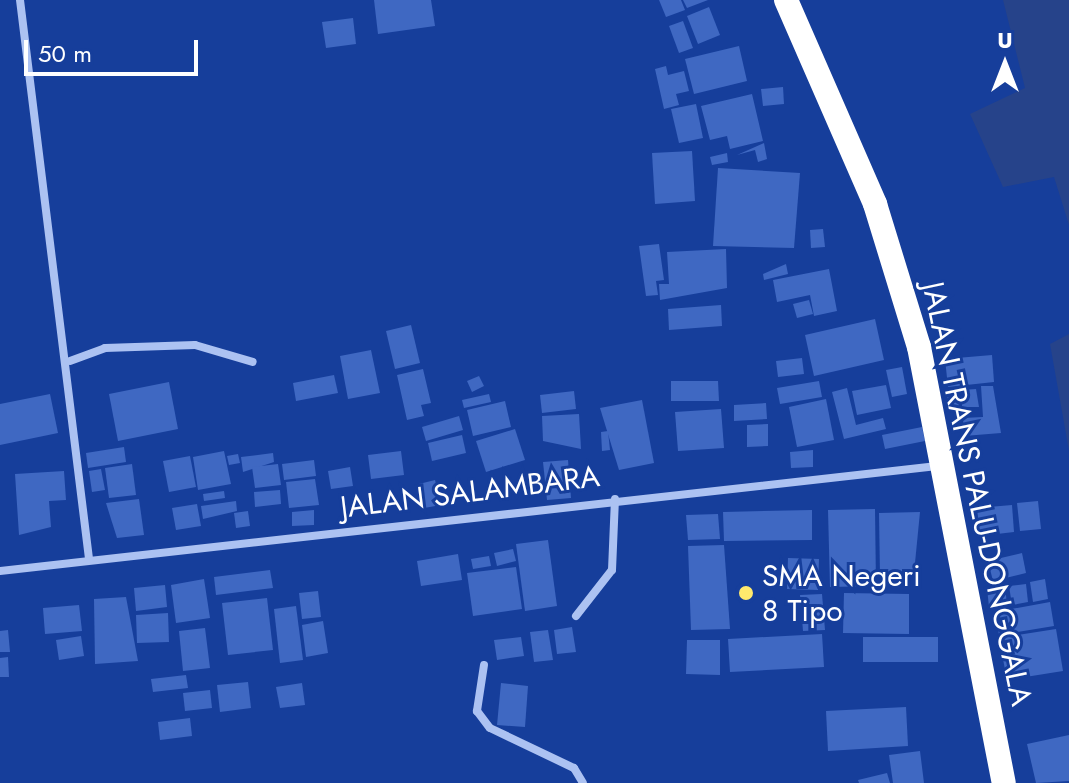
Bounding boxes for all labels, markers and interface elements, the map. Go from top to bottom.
scale bar [28,24,202,74]
north arrow [965,24,1045,104]
text: U [997,24,1013,56]
text: 50 m [38,36,92,71]
street label: JALAN TRANS PALU-DONGGALA [914,279,1040,709]
street label: JALAN SALAMBARA [338,458,602,526]
place label: SMA Negeri 8 Tipo [762,558,921,628]
marker: SMA Negeri 8 Tipo [737,584,755,602]

